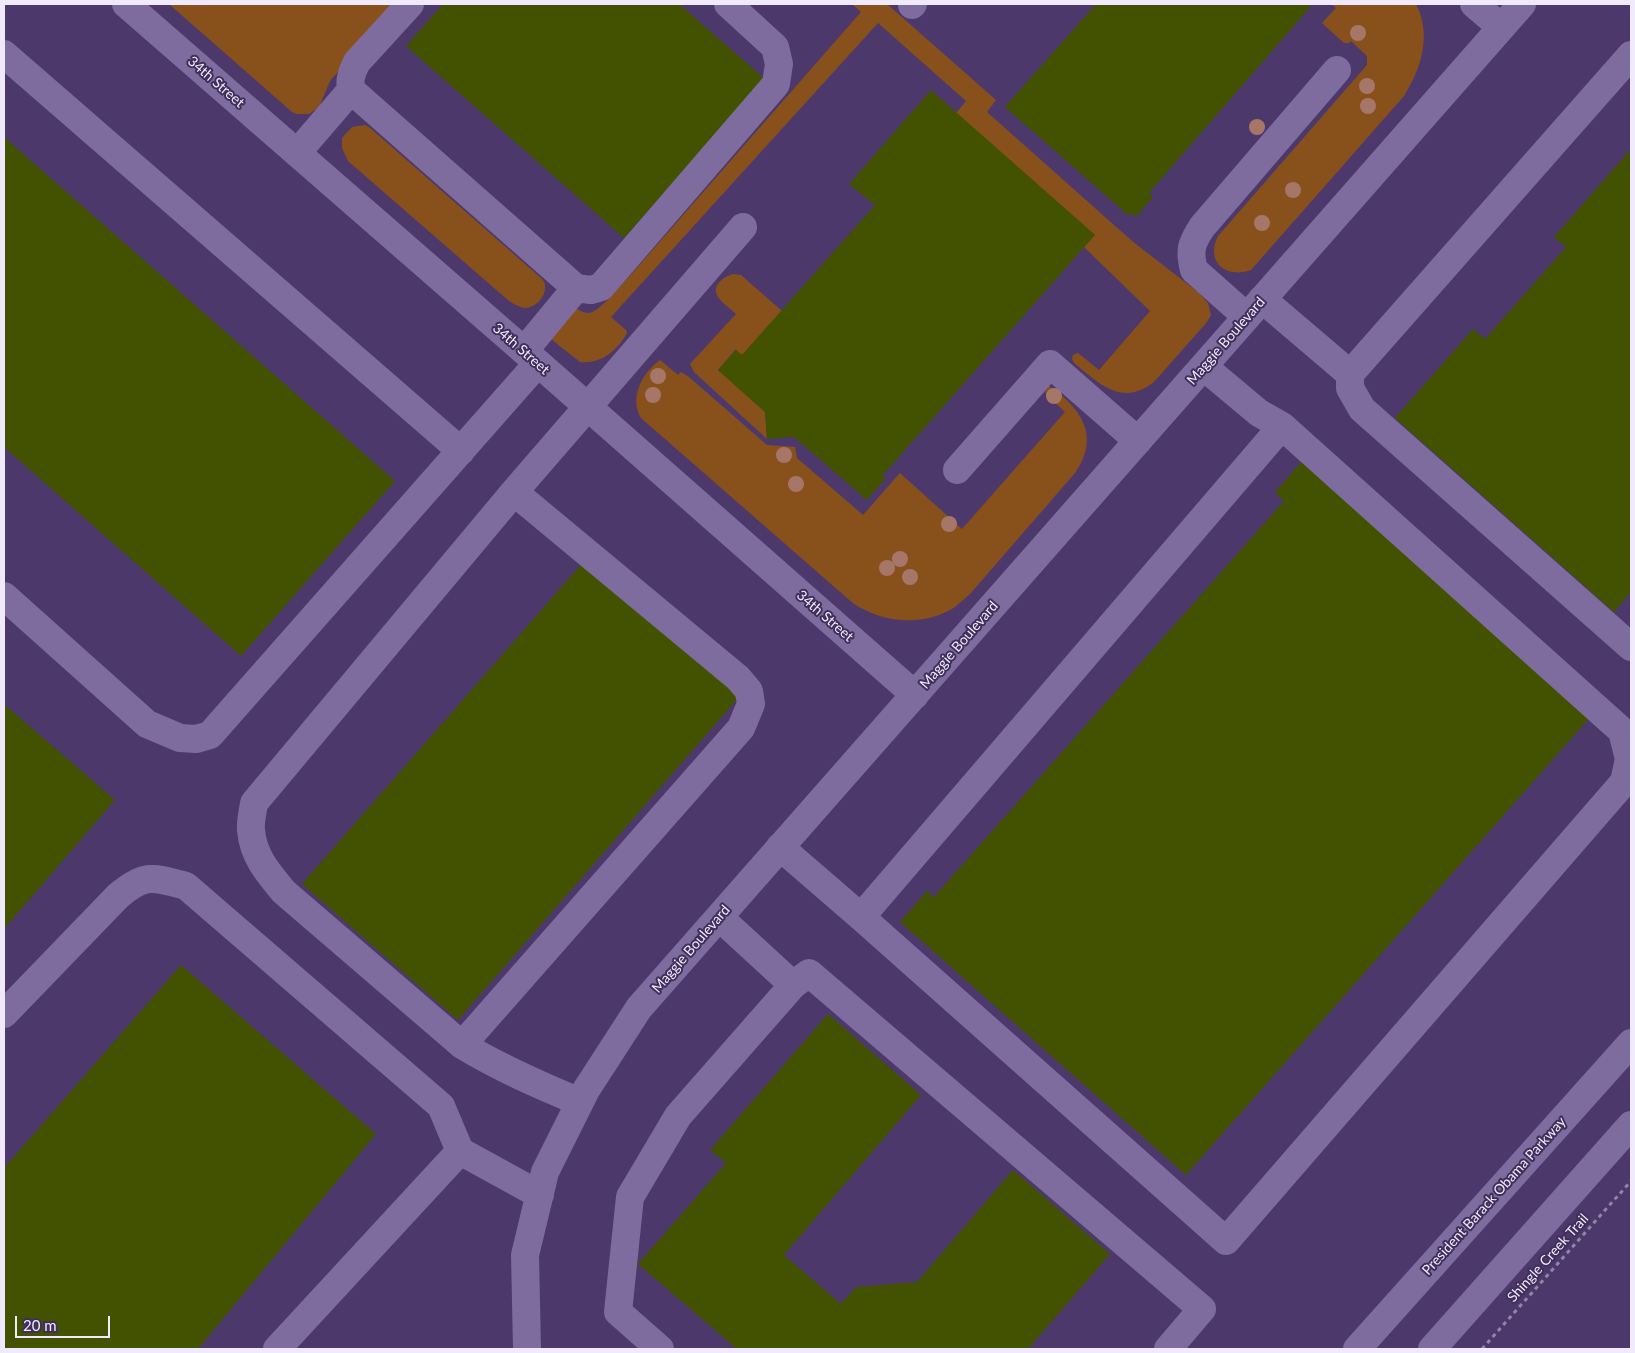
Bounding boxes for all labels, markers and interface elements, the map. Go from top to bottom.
street label: 34th Street [184,53,248,111]
street label: Maggie Boulevard [1183,294,1269,388]
street label: 34th Street [489,320,553,378]
street label: 34th Street [793,587,857,645]
street label: Maggie Boulevard [916,598,1002,692]
street label: Maggie Boulevard [648,902,734,996]
street label: President Barack Obama Parkway [1419,1114,1569,1278]
street label: Shingle Creek Trail [1504,1210,1592,1306]
scale bar [18,1306,112,1338]
text: 20 m [23,1316,57,1334]

